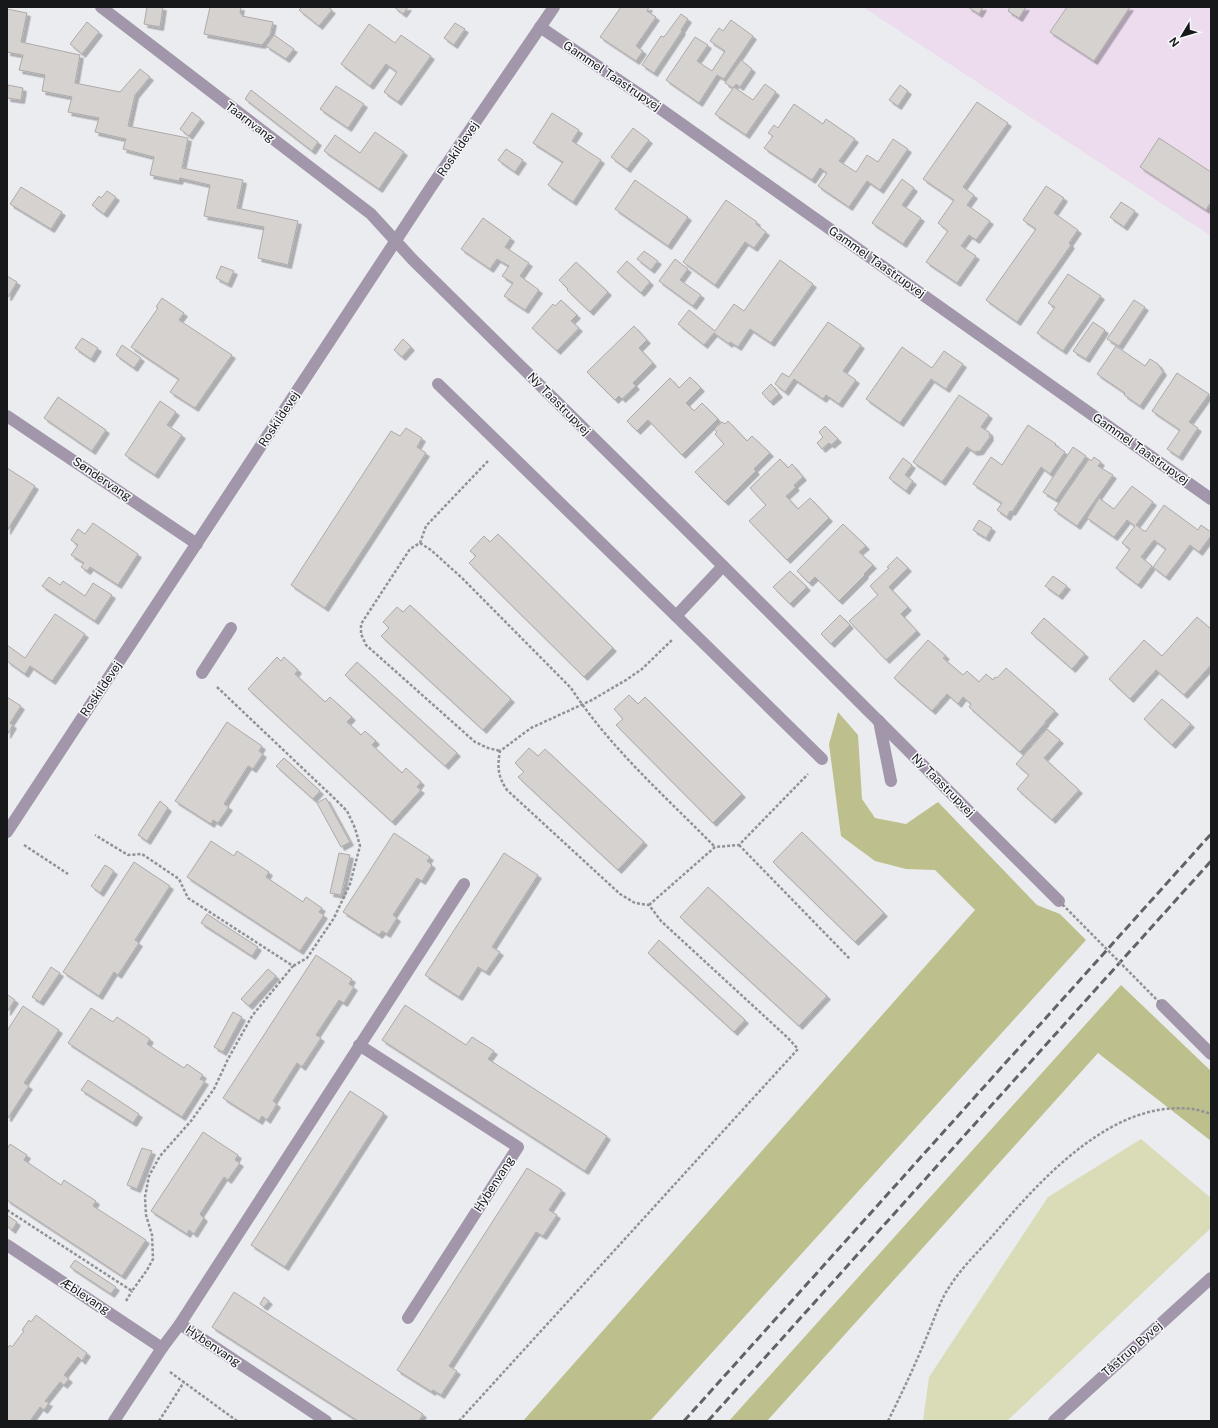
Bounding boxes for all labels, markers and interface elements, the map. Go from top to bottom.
north arrow [1162,16,1202,56]
text: N [1167,35,1181,49]
street label: Gammel Taastrupvej [561,38,663,114]
street label: Taarnvang [223,99,277,145]
street label: Roskildevej [434,119,482,179]
street label: Gammel Taastrupvej [826,223,928,301]
street label: Ny Taastrupvej [525,370,593,438]
street label: Roskildevej [256,389,302,449]
street label: Gammel Taastrupvej [1090,410,1192,488]
street label: Søndervang [70,454,134,504]
street label: Roskildevej [77,659,125,719]
street label: Ny Taastrupvej [909,751,977,819]
street label: Hybenvang [471,1154,517,1214]
street label: Æblevang [58,1275,112,1317]
street label: Tåstrup Byvej [1099,1318,1165,1380]
street label: Hybenvang [183,1323,243,1369]

